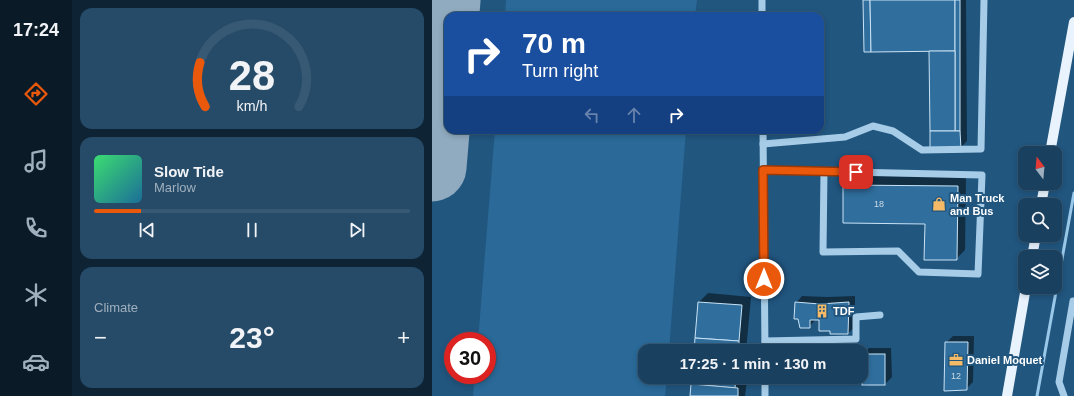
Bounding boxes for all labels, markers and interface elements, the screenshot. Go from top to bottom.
text: 17:24 [13,20,59,40]
icon: right [456,28,508,80]
text: 70 m [522,28,586,59]
text: 28 [229,51,275,98]
text: Turn right [522,61,598,81]
icon: directions [22,80,50,108]
text: km/h [237,97,268,113]
icon: left [581,104,603,126]
icon: ahead [623,104,645,126]
icon: right [665,104,687,126]
north arrow [1018,146,1062,190]
map controls [1018,146,1062,294]
icon: music [22,147,50,175]
pin [839,155,873,189]
icon: arrive [845,161,867,183]
text: Slow Tide [154,163,224,180]
text: Marlow [154,180,196,195]
place label: Man Truck and Bus [950,192,1005,217]
shop icon: Man Truck and Bus [931,196,947,212]
button: search [1018,198,1062,242]
house number: 18 [874,199,884,209]
icon: phone [22,214,50,242]
icon: previous [136,219,158,241]
icon: pause [241,219,263,241]
icon: next [346,219,368,241]
button: layers [1018,250,1062,294]
position arrow [743,258,785,300]
icon: climate [22,281,50,309]
text: Climate [94,300,138,315]
building icon: TDF [814,303,830,319]
place label: TDF [833,305,855,317]
text: 23° [229,321,275,354]
text: − [94,325,107,350]
text: + [397,325,410,350]
speed limit sign: 30 [444,332,496,384]
icon: car [22,348,50,376]
office icon: Daniel Moquet [948,352,964,368]
place label: Daniel Moquet [967,354,1043,366]
text: 17:25 · 1 min · 130 m [680,355,826,372]
house number: 12 [951,371,961,381]

